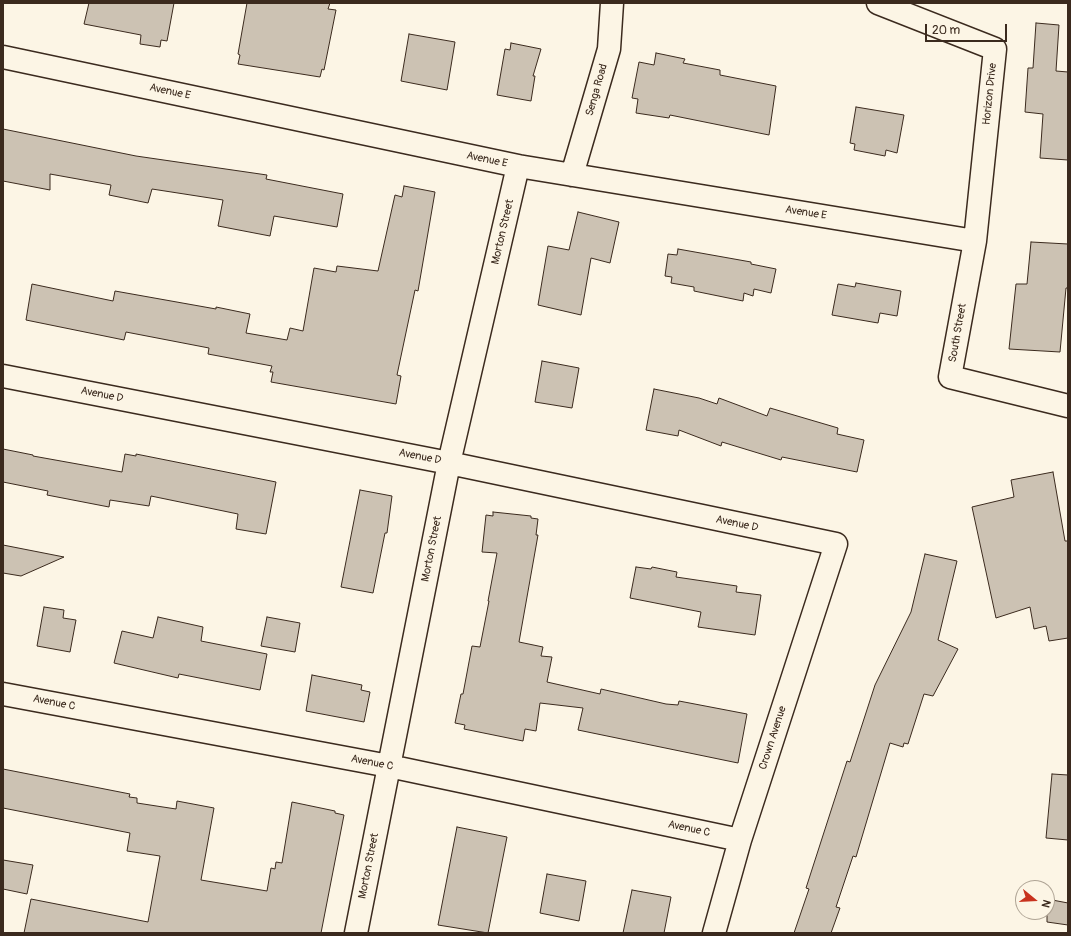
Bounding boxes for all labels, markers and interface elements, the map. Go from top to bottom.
scale bar [927,16,1009,42]
text: 20 m [932,23,960,38]
street label: Senga Road [583,62,611,118]
street label: Horizon Drive [980,62,1000,126]
street label: Avenue E [148,81,192,103]
street label: Avenue E [465,149,509,171]
street label: Morton Street [489,198,517,266]
street label: Avenue E [784,203,828,223]
street label: South Street [946,302,970,364]
street label: Avenue D [80,384,124,406]
street label: Avenue D [398,446,442,468]
street label: Avenue D [715,513,759,535]
street label: Morton Street [419,515,445,583]
street label: Avenue C [32,692,76,714]
street label: Crown Avenue [757,705,789,771]
street label: Avenue C [350,752,394,774]
street label: Avenue C [667,818,711,840]
street label: Morton Street [356,832,382,900]
north arrow [1015,880,1055,920]
text: N [1039,898,1053,909]

